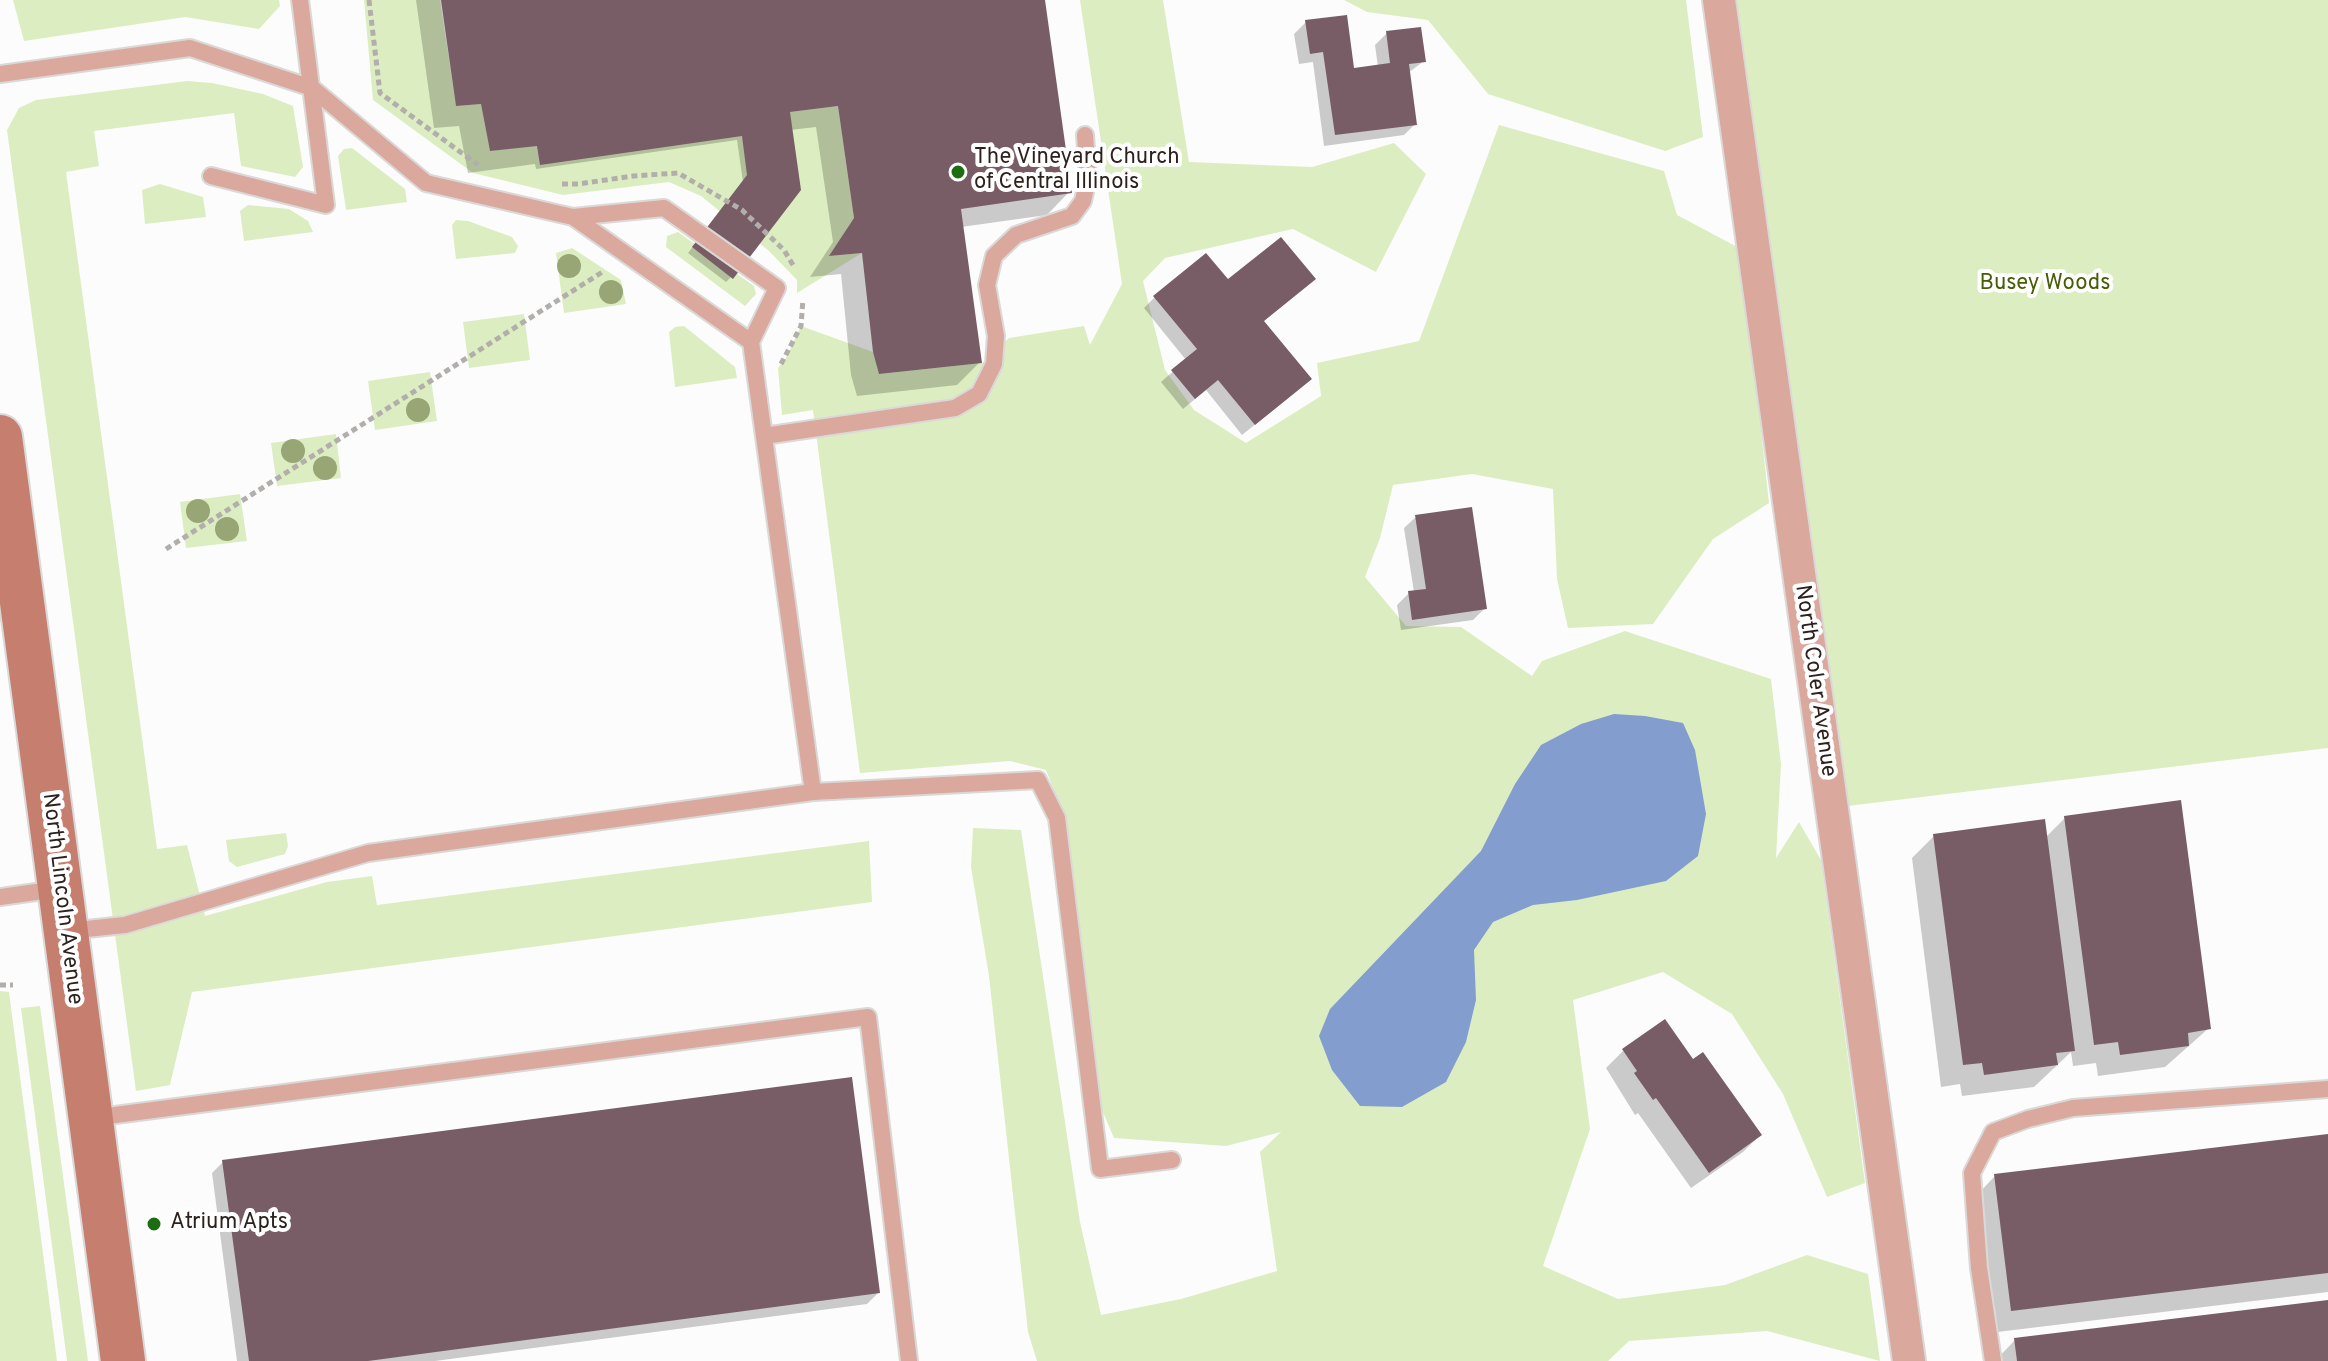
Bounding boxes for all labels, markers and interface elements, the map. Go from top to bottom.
place label: The Vineyard Church of Central Illinois [974,146,1180,198]
marker: The Vineyard Church of Central Illinois [949,163,967,181]
park label: Busey Woods [1979,272,2111,298]
street label: North Coler Avenue [1787,583,1841,779]
street label: North Lincoln Avenue [35,792,87,1006]
place label: Atrium Apts [170,1211,288,1237]
marker: Atrium Apts [145,1215,163,1233]

